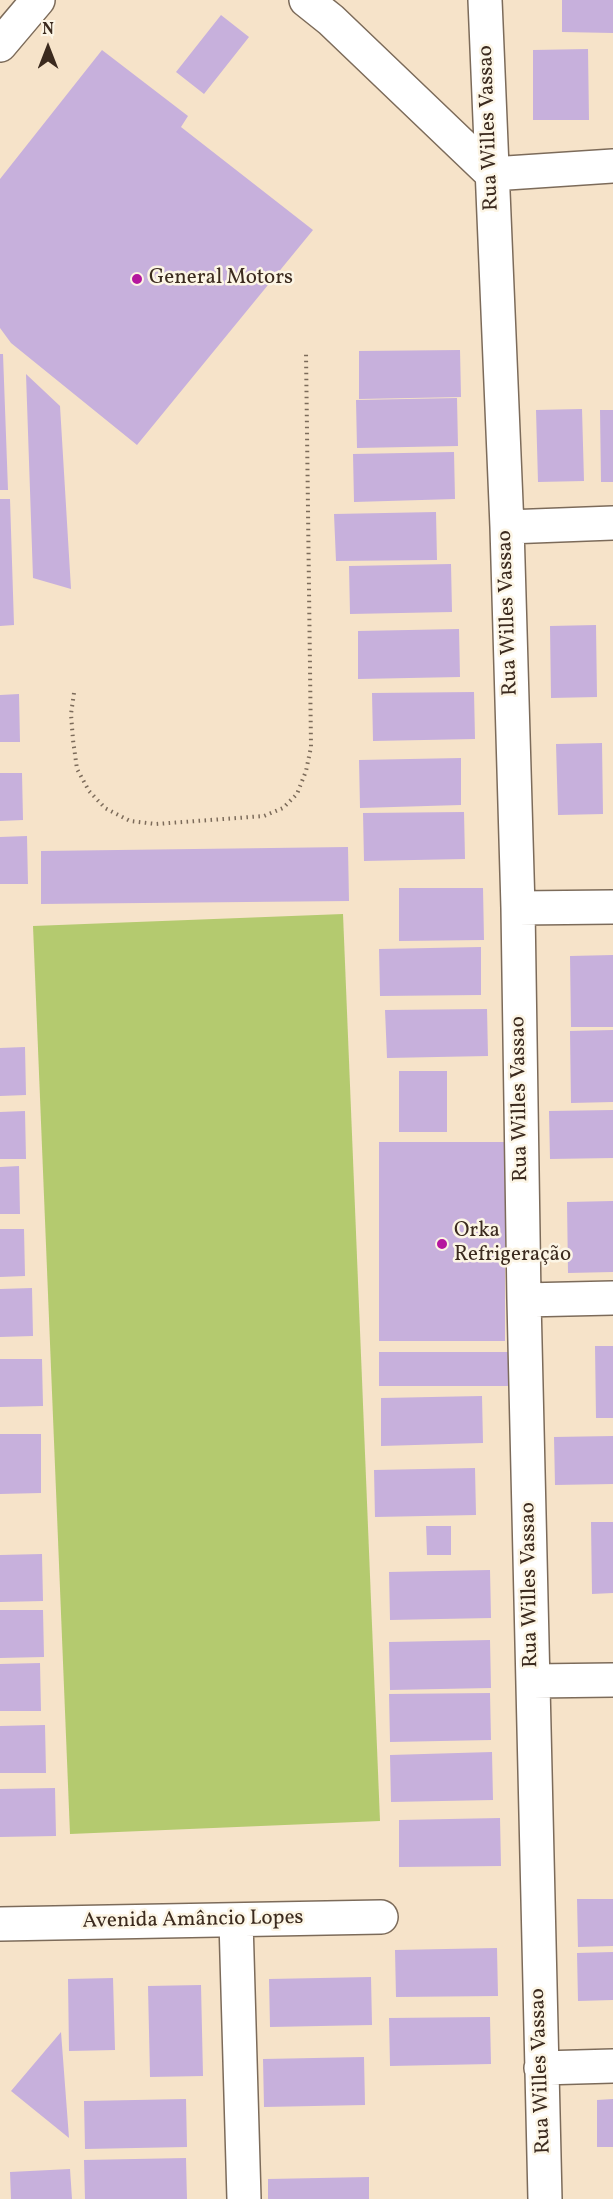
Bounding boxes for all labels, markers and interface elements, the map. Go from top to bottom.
north arrow [18,18,78,78]
text: N [42,19,54,41]
street label: Rua Willes Vassao [475,45,505,211]
place label: General Motors [149,266,293,292]
marker: General Motors [130,272,144,286]
street label: Rua Willes Vassao [494,530,524,696]
street label: Rua Willes Vassao [507,1016,535,1182]
place label: Orka Refrigeração [454,1219,571,1269]
marker: Orka Refrigeração [435,1237,449,1251]
street label: Rua Willes Vassao [517,1502,545,1668]
street label: Avenida Amâncio Lopes [82,1906,304,1936]
street label: Rua Willes Vassao [527,1988,557,2154]

